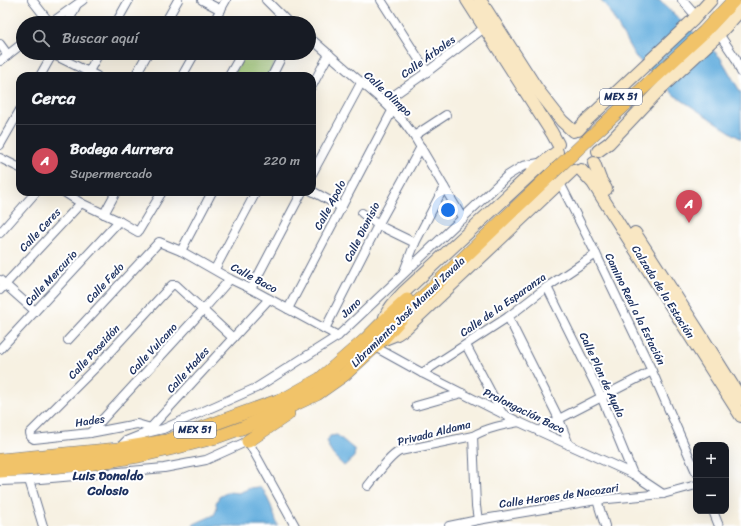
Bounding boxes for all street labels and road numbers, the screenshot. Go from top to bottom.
street label: Calle Árboles [397,30,460,83]
street label: Calle Olimpo [359,66,417,122]
road number: MEX 51 [600,89,642,105]
street label: Calle Apolo [309,176,351,233]
street label: Calle Dionisio [339,198,385,265]
street label: Calle Ceres [14,203,66,256]
street label: Calzada de la Estación [627,241,699,343]
street label: Calle Mercurio [20,245,82,310]
street label: Camino Real a la Estación [599,250,671,369]
street label: Libramiento José Manuel Zavala [346,252,470,372]
street label: Calle Fedo [81,258,129,308]
street label: Calle Baco [227,258,281,299]
street label: Calle de la Esparanza [456,268,551,342]
street label: Juno [336,293,366,323]
street label: Calle Vulcano [124,318,182,379]
street label: Calle Poseidón [63,320,125,384]
street label: Calle Plan de Ayala [574,329,630,421]
street label: Calle Hades [162,342,215,398]
street label: Prolongación Baco [480,383,569,439]
street label: Hades [74,409,107,433]
street label: Privada Aldama [395,415,473,451]
road number: MEX 51 [174,422,216,438]
street label: Calle Heroes de Nacozari [498,478,621,514]

